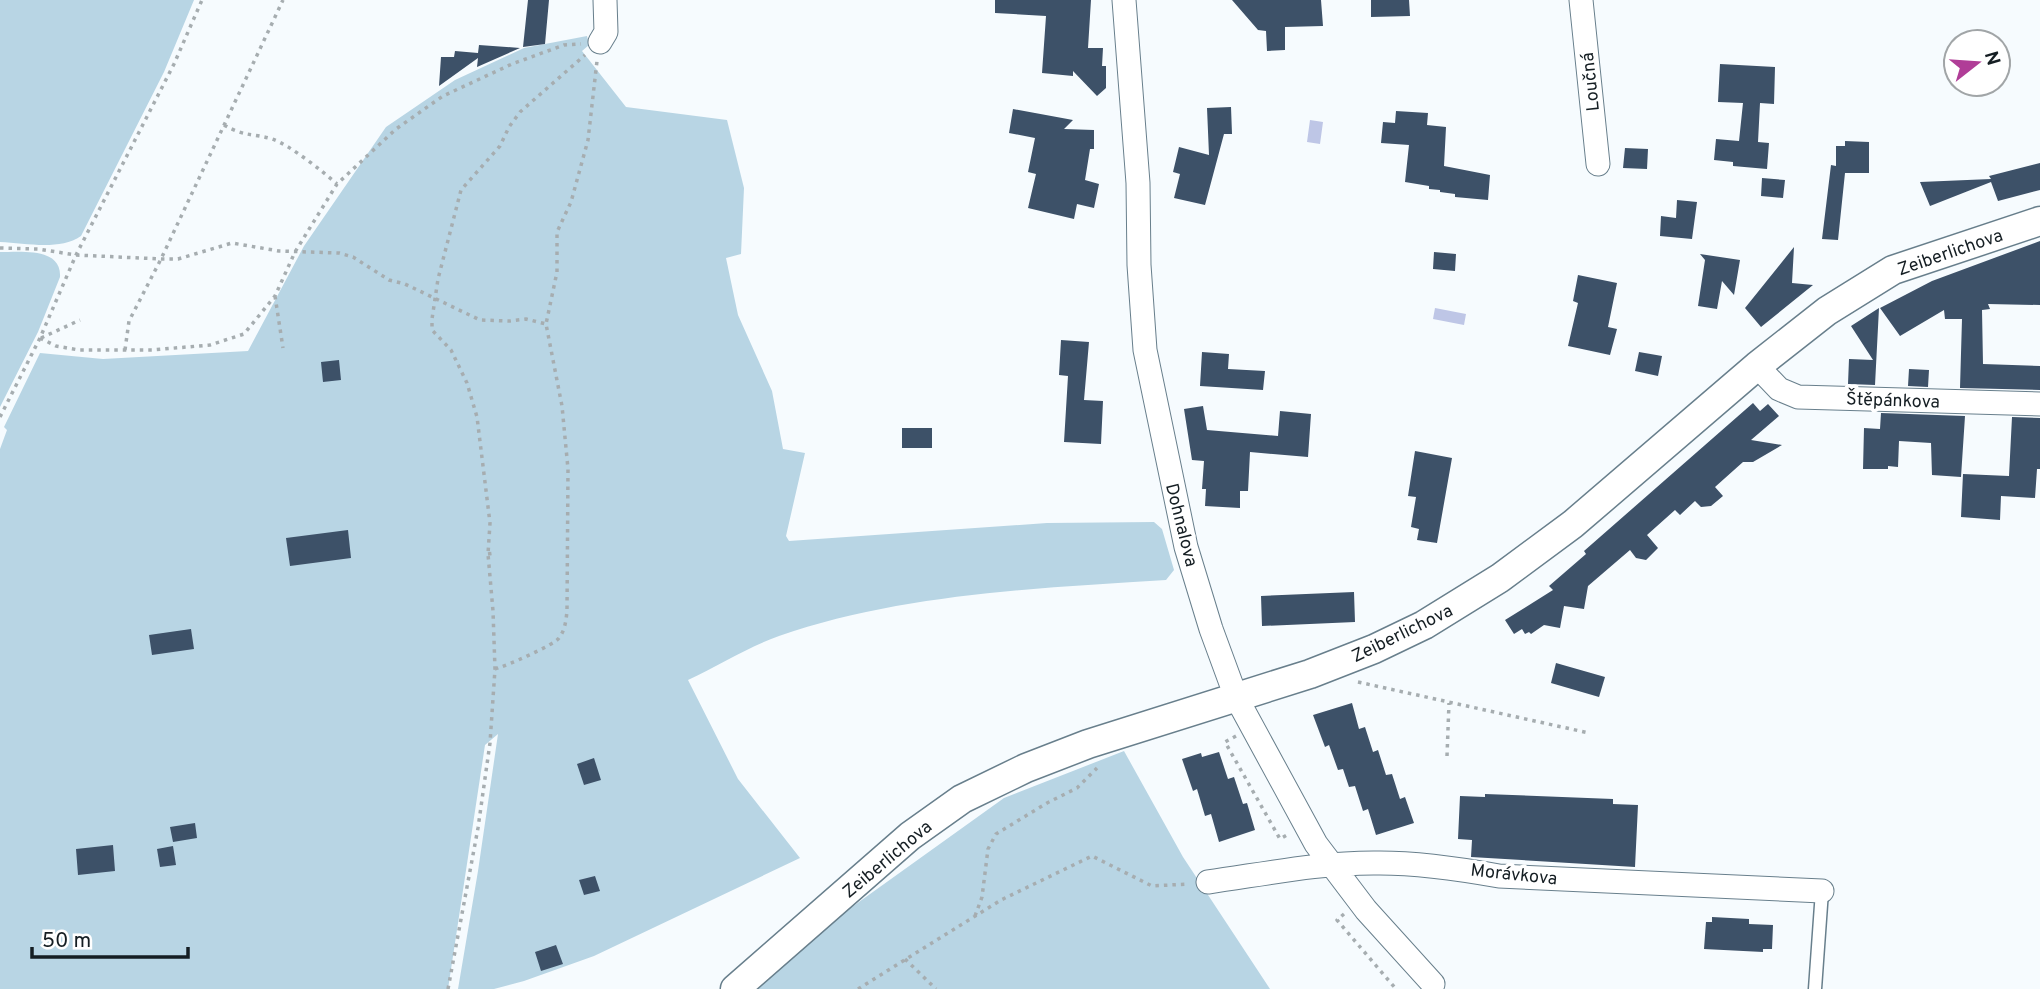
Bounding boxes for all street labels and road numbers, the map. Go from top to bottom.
street label: Loučná [1577,51,1606,112]
street label: Zeiberlichova [1895,225,2006,282]
street label: Štěpánkova [1846,386,1940,415]
street label: Dohnalova [1159,481,1202,569]
street label: Zeiberlichova [1348,600,1457,669]
street label: Zeiberlichova [839,816,937,904]
street label: Morávkova [1469,860,1558,891]

